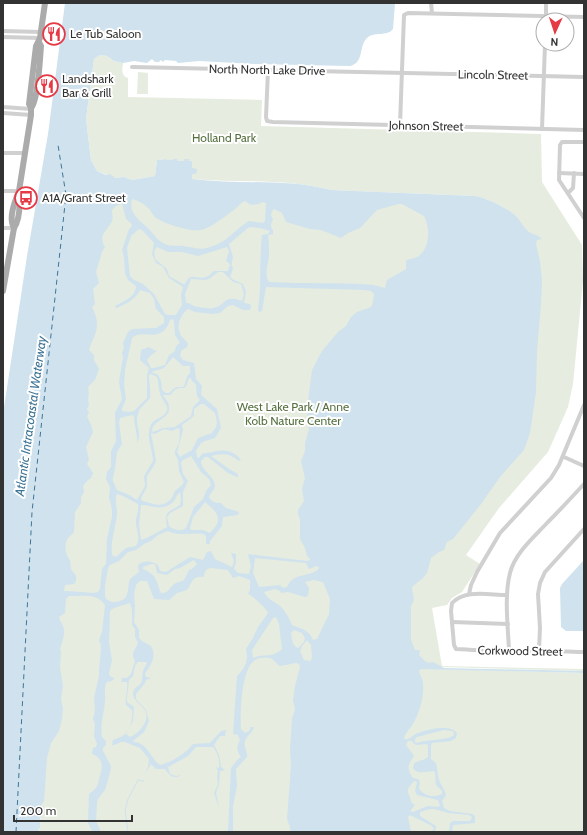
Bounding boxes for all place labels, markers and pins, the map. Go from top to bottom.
restaurant icon: Le Tub Saloon [41,21,67,47]
place label: Le Tub Saloon [70,26,141,41]
place label: Landshark Bar & Grill [62,71,114,100]
restaurant icon: Landshark Bar & Grill [34,73,60,99]
bus stop icon: A1A/Grant Street [13,185,39,211]
place label: A1A/Grant Street [42,190,126,205]

